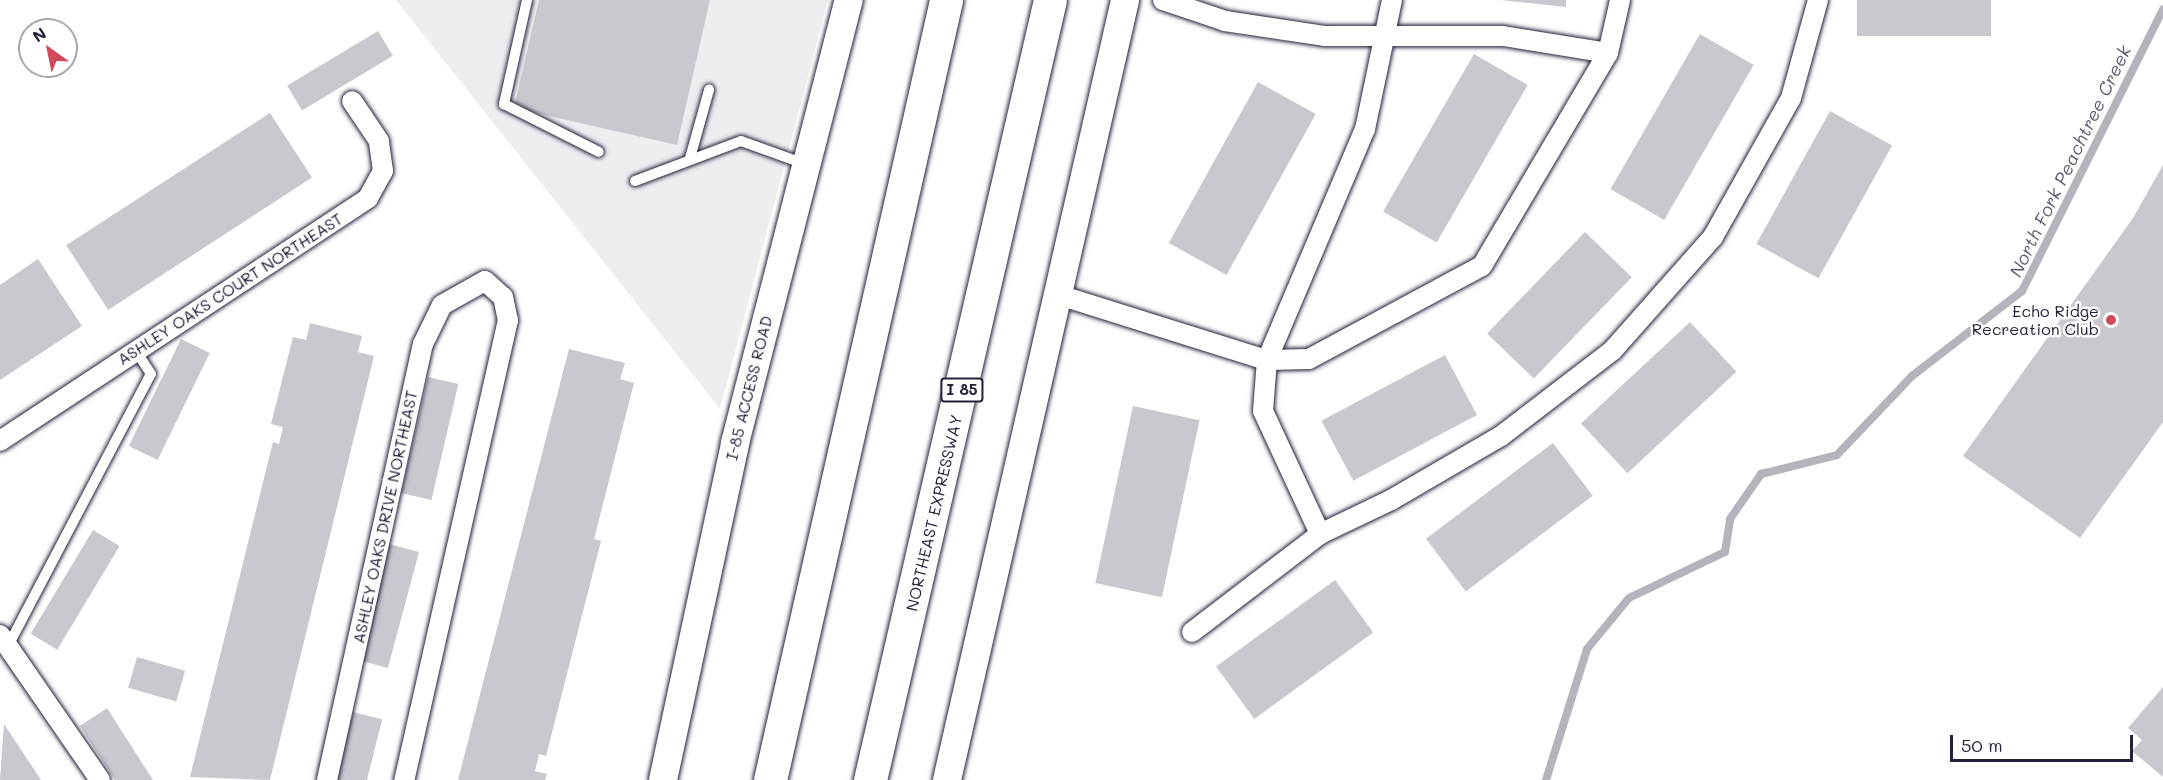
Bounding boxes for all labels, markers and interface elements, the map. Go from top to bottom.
north arrow [18,18,78,78]
text: N [28,22,50,46]
water label: North Fork Peachtree Creek [2004,42,2136,280]
street label: ASHLEY OAKS COURT NORTHEAST [114,209,346,369]
place label: Echo Ridge Recreation Club [1972,301,2099,339]
marker: Echo Ridge Recreation Club [2104,313,2118,327]
street label: I-85 ACCESS ROAD [722,314,776,462]
road number: I 85 [940,378,984,402]
street label: ASHLEY OAKS DRIVE NORTHEAST [349,389,421,645]
street label: NORTHEAST EXPRESSWAY [902,413,966,613]
scale bar [1953,723,2136,761]
text: 50 m [1961,733,2003,757]

